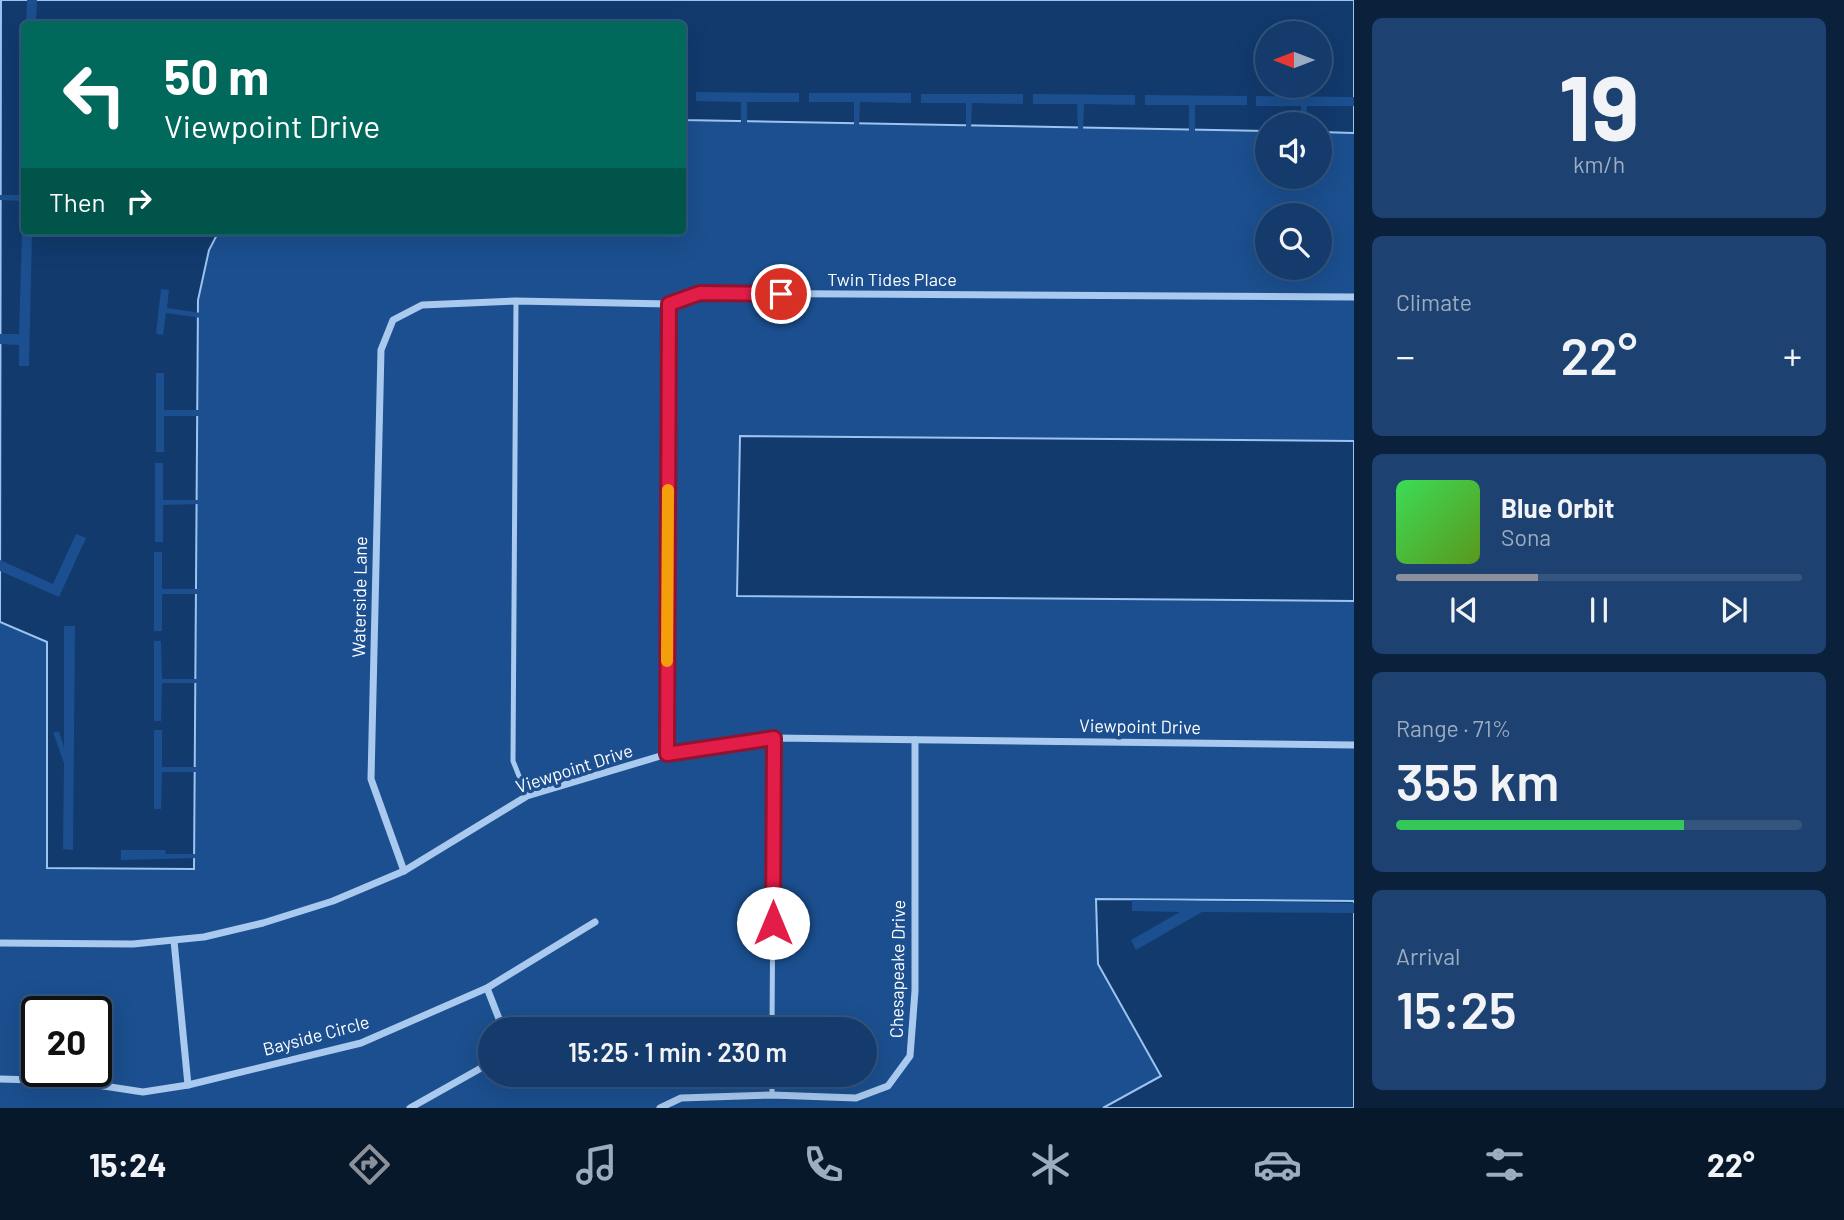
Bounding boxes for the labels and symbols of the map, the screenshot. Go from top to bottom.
north arrow [1255,21,1332,98]
pin [751,264,811,324]
street label: Twin Tides Place [827,268,957,290]
street label: Waterside Lane [347,536,371,658]
street label: Viewpoint Drive [1079,714,1201,738]
street label: Viewpoint Drive [513,739,635,797]
position arrow [736,886,810,960]
street label: Chesapeake Drive [885,900,909,1038]
speed limit sign: 20 [21,996,112,1087]
street label: Bayside Circle [260,1010,372,1060]

